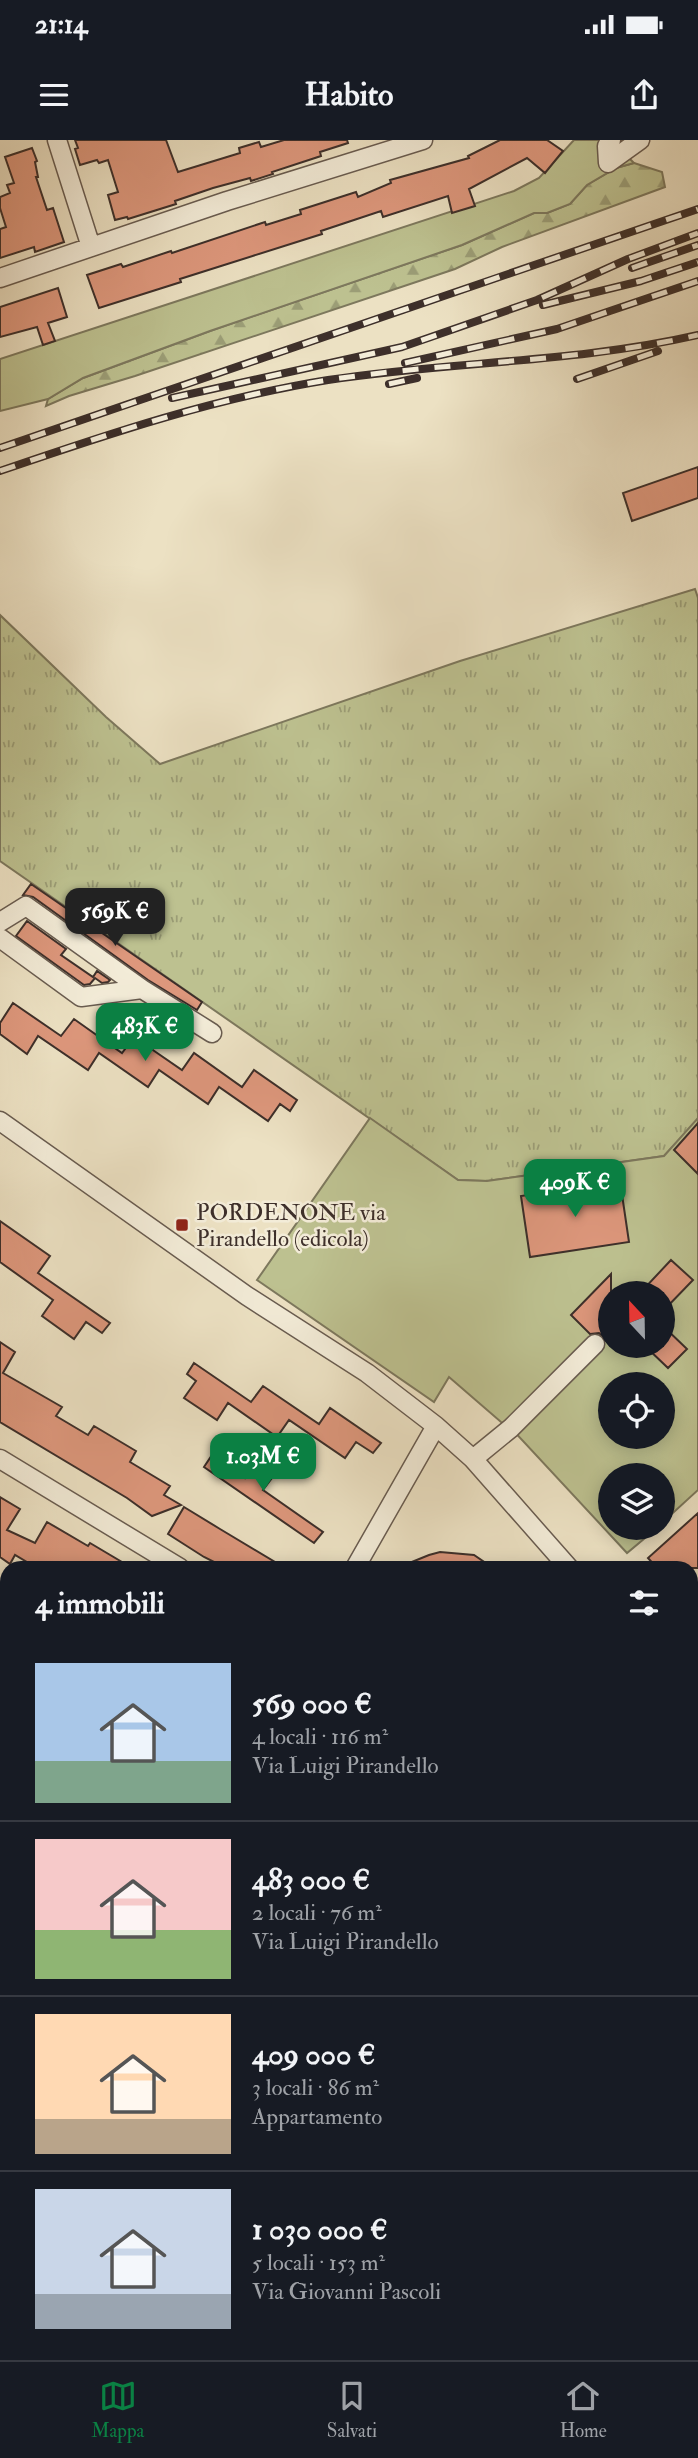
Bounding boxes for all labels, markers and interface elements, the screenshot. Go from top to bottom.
text: 21:14 [35,9,87,41]
text: Habito [305,75,393,115]
icon: menu [35,76,73,114]
icon: share [625,76,663,114]
pin: 569K € [58,888,172,948]
text: 569K € [81,896,149,925]
pin: 483K € [88,1004,202,1063]
text: 483K € [112,1011,178,1040]
pin: 409K € [518,1160,632,1219]
text: 409K € [540,1167,610,1196]
place label: PORDENONE via Pirandello (edicola) [196,1198,386,1253]
marker: PORDENONE via Pirandello (edicola) [174,1217,190,1233]
north arrow [598,1281,676,1358]
map controls [598,1281,675,1540]
button: locate [598,1372,675,1449]
pin: 1.03M € [198,1434,328,1493]
text: 1.03M € [226,1441,300,1470]
button: layers [598,1463,675,1540]
icon: filters [625,1584,663,1622]
text: 4 immobili [35,1585,165,1622]
text: 569 000 € [252,1685,372,1722]
icon: home [91,1691,175,1775]
text: 4 locali · 116 m² [252,1722,388,1751]
text: Via Luigi Pirandello [252,1751,439,1780]
text: 483 000 € [252,1861,370,1898]
icon: home [91,1867,175,1951]
text: 2 locali · 76 m² [252,1898,382,1927]
text: Via Luigi Pirandello [252,1927,439,1956]
text: 409 000 € [252,2036,375,2073]
icon: home [91,2042,175,2126]
text: 3 locali · 86 m² [252,2073,379,2102]
text: Appartamento [252,2102,382,2131]
text: 1 030 000 € [252,2211,388,2248]
icon: home [91,2217,175,2301]
text: 5 locali · 153 m² [252,2248,385,2277]
text: Via Giovanni Pascoli [252,2277,441,2306]
tab: Mappa [91,2377,144,2443]
tab: Salvati [327,2377,377,2443]
tab: Home [560,2377,607,2443]

